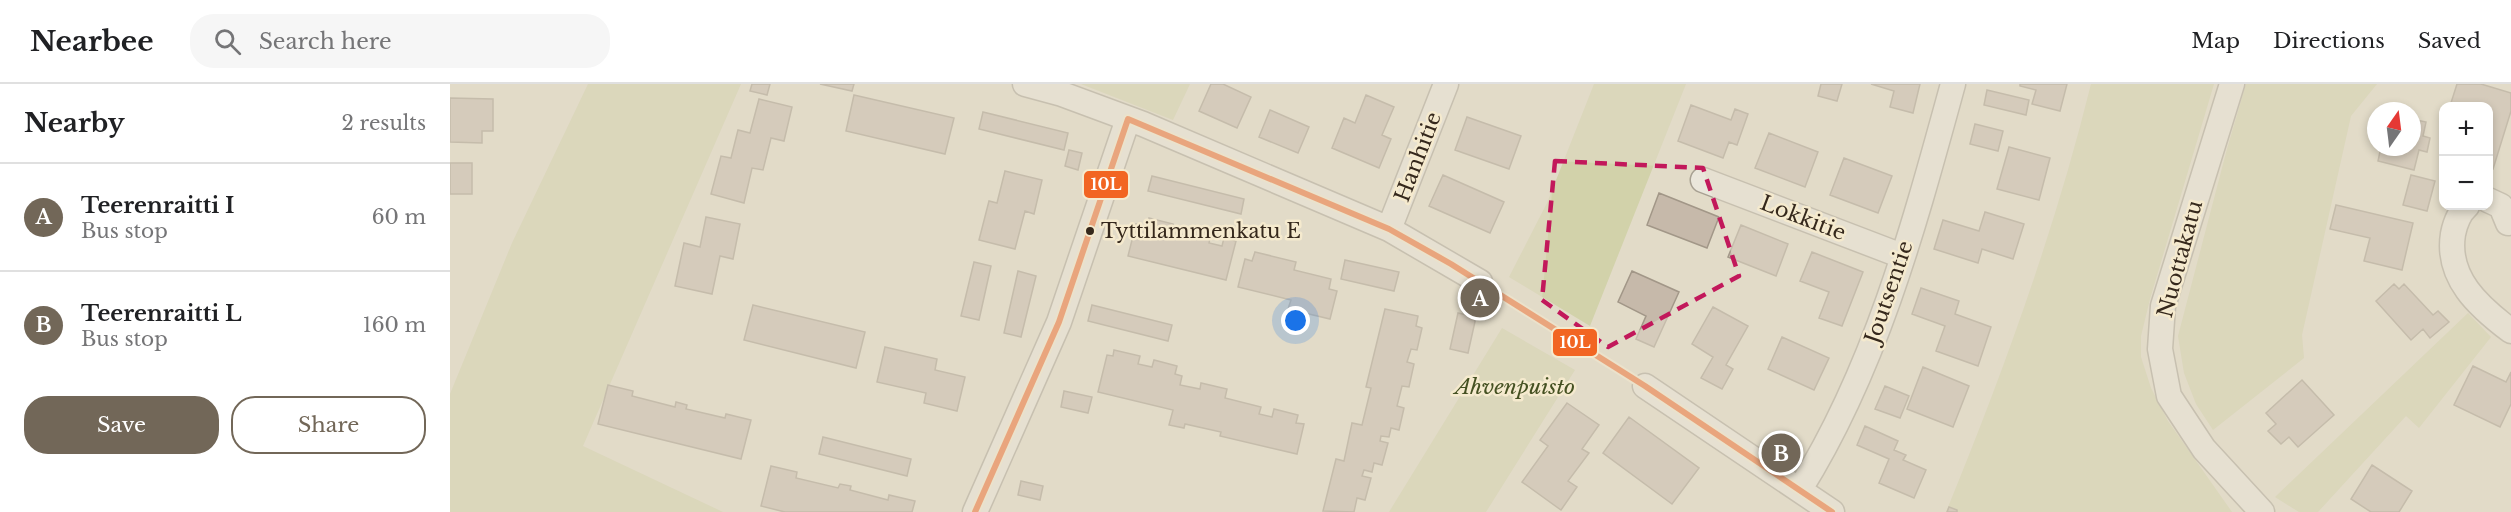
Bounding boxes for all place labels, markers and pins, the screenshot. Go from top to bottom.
place label: Tyttilammenkatu E [1101,219,1301,243]
marker: Tyttilammenkatu E [1084,225,1096,237]
pin: A [1460,276,1500,320]
pin: B [1762,430,1800,476]

